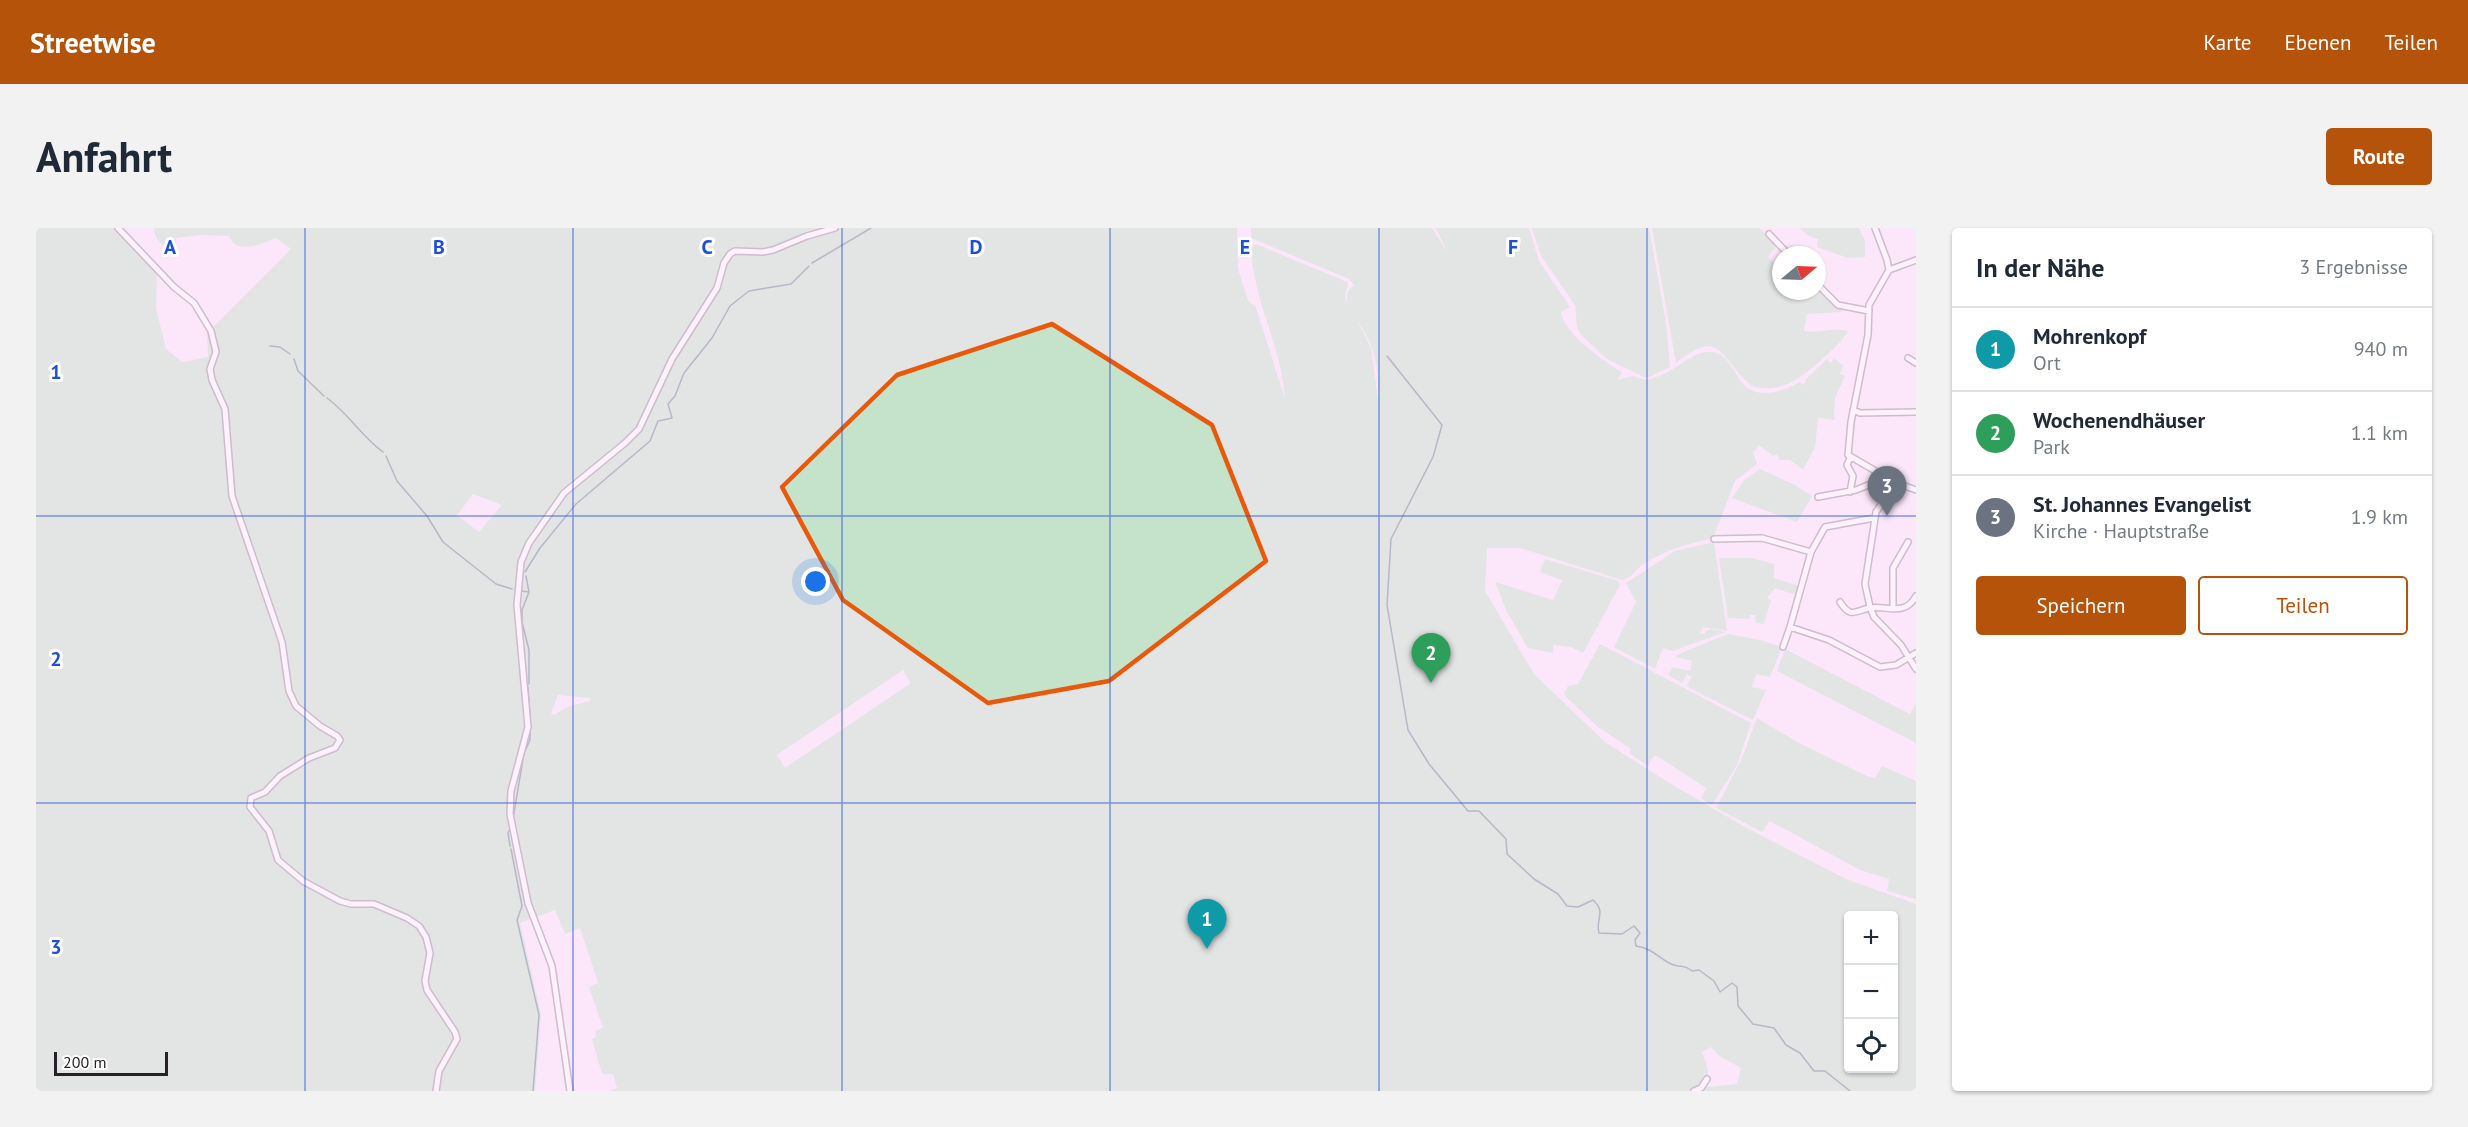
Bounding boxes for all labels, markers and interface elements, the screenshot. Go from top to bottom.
text: Streetwise [30,24,156,61]
text: Karte [2204,29,2252,56]
text: Ebenen [2285,29,2351,56]
text: Teilen [2384,29,2438,56]
button: Route [2326,128,2432,185]
text: Anfahrt [36,129,172,184]
text: A [164,234,177,260]
text: B [433,234,445,260]
text: C [701,234,713,260]
text: D [970,234,983,260]
text: E [1240,234,1250,260]
text: F [1508,234,1518,260]
north arrow [1772,246,1826,300]
text: In der Nähe [1976,251,2104,284]
text: 3 Ergebnisse [2299,254,2408,280]
text: Mohrenkopf [2033,322,2146,350]
text: 1 [1990,336,2001,362]
text: 940 m [2354,336,2408,362]
text: Ort [2033,350,2061,376]
text: 1 [50,359,62,385]
text: Wochenendhäuser [2033,406,2205,434]
text: 2 [1990,420,2001,446]
text: 1.1 km [2351,420,2408,446]
text: Park [2033,434,2070,460]
pin: 3 [1868,466,1906,516]
text: St. Johannes Evangelist [2033,490,2251,518]
text: 3 [1990,504,2001,530]
text: 1.9 km [2351,504,2408,530]
text: Kirche · Hauptstraße [2033,518,2209,544]
your location [801,567,830,596]
button: Speichern [1976,576,2186,635]
button: Teilen [2198,576,2408,635]
pin: 2 [1412,634,1450,683]
text: 2 [50,646,62,672]
pin: 1 [1188,900,1226,949]
map controls [1844,911,1898,1073]
button: + [1844,911,1898,965]
text: 3 [50,934,62,960]
button: − [1844,965,1898,1019]
button: locate [1844,1019,1898,1073]
scale bar [54,1049,168,1076]
text: 200 m [63,1052,106,1072]

